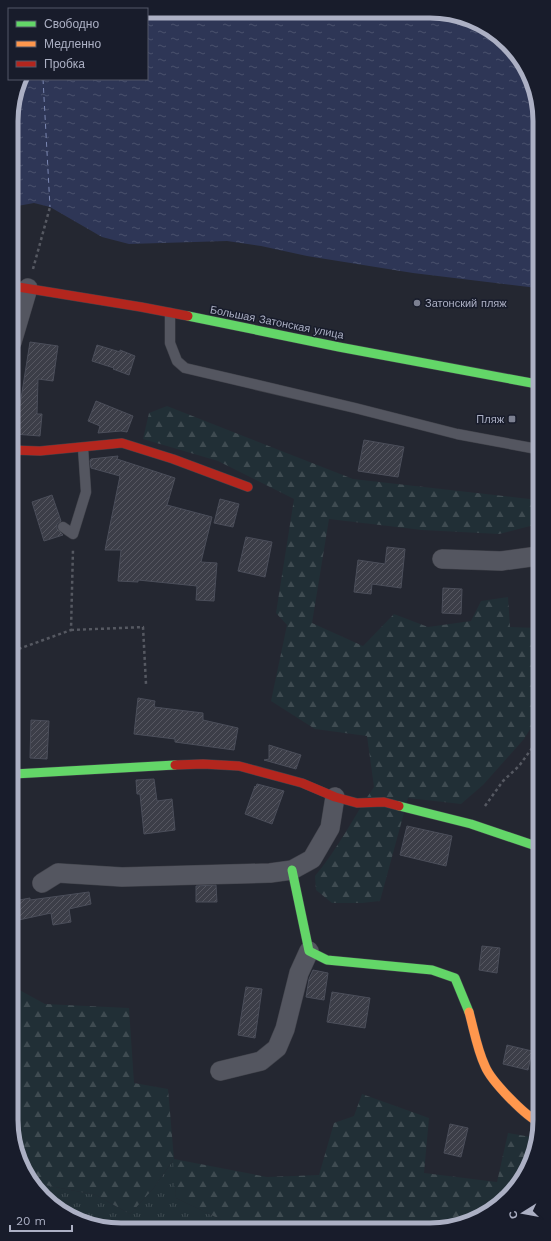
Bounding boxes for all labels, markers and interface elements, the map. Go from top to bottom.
legend [8,8,148,80]
text: Свободно [44,17,99,31]
text: Медленно [44,37,101,51]
text: Пробка [44,57,85,71]
place label: Затонский пляж [425,297,507,310]
marker: Затонский пляж [412,298,422,308]
street label: Большая Затонская улица [209,303,346,342]
place label: Пляж [476,413,505,426]
marker: Пляж [507,414,517,424]
north arrow [503,1193,543,1233]
scale bar [10,1207,72,1233]
text: С [507,1210,521,1220]
text: 20 m [16,1214,46,1228]

